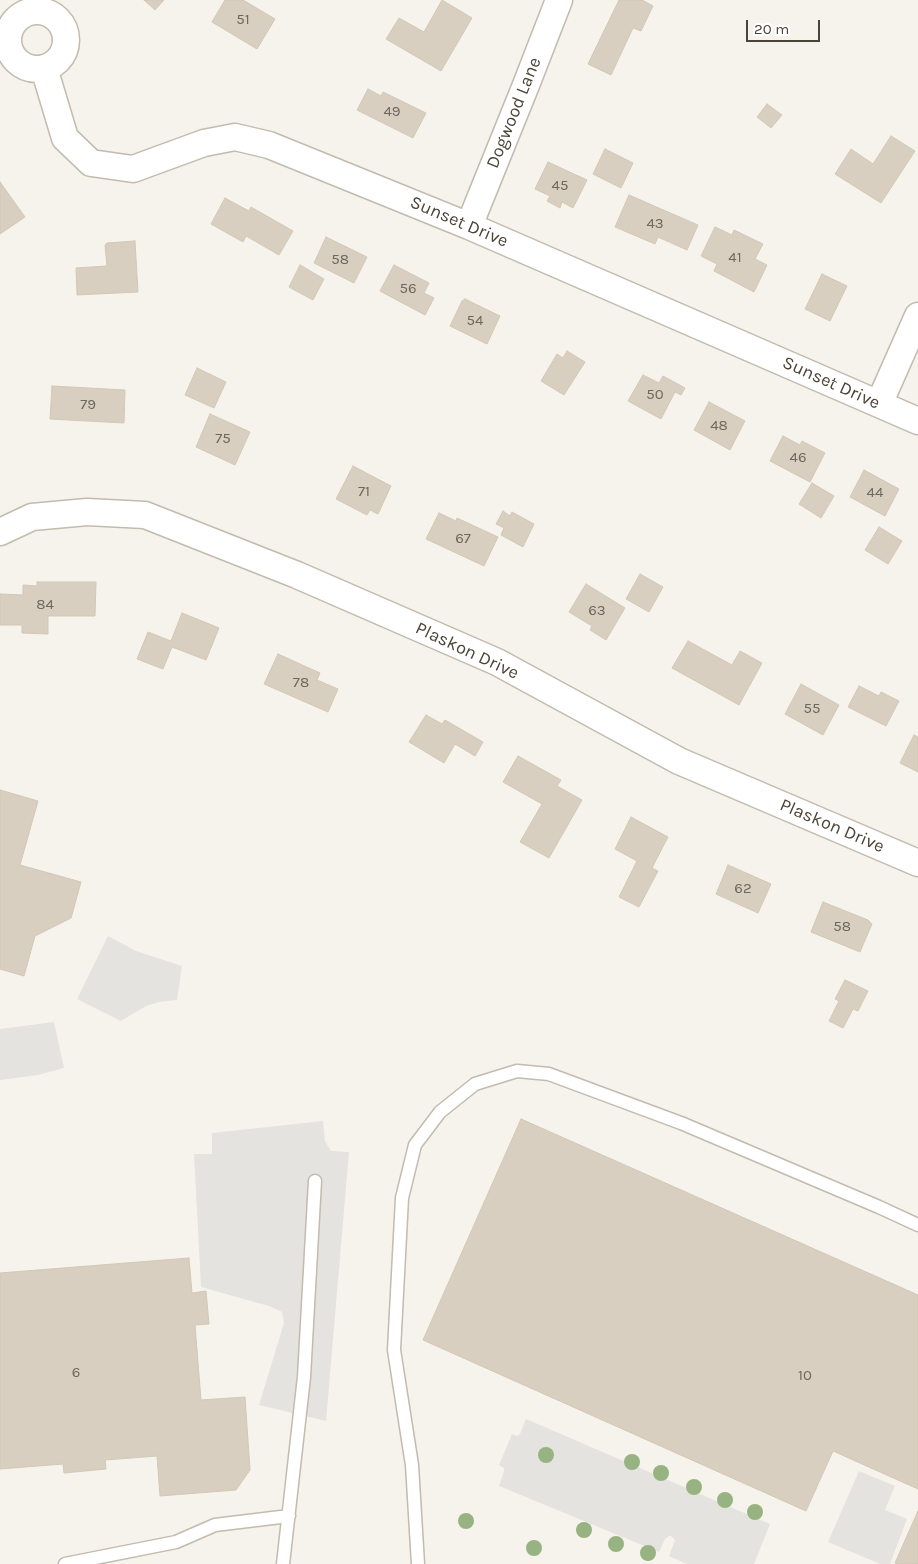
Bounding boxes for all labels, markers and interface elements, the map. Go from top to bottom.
scale bar [748,10,822,42]
house number: 51 [236,11,250,29]
text: 20 m [754,20,789,38]
street label: Dogwood Lane [482,54,546,172]
house number: 49 [383,103,401,121]
house number: 45 [552,177,568,195]
street label: Sunset Drive [407,192,511,252]
house number: 43 [646,215,664,233]
house number: 41 [728,249,742,267]
house number: 58 [331,251,349,269]
house number: 56 [399,280,417,298]
house number: 54 [467,312,483,330]
street label: Sunset Drive [779,352,883,414]
house number: 50 [646,386,664,404]
house number: 79 [80,396,96,414]
house number: 48 [710,417,728,435]
house number: 75 [215,430,231,448]
house number: 46 [790,449,806,467]
house number: 71 [358,483,370,501]
house number: 44 [867,484,883,502]
house number: 67 [455,530,471,548]
house number: 84 [36,596,54,614]
house number: 63 [588,602,606,620]
street label: Plaskon Drive [412,618,522,684]
house number: 78 [293,674,309,692]
house number: 55 [804,700,820,718]
street label: Plaskon Drive [776,794,888,858]
house number: 62 [734,880,752,898]
house number: 58 [833,918,851,936]
house number: 6 [72,1364,80,1382]
house number: 10 [798,1367,812,1385]

